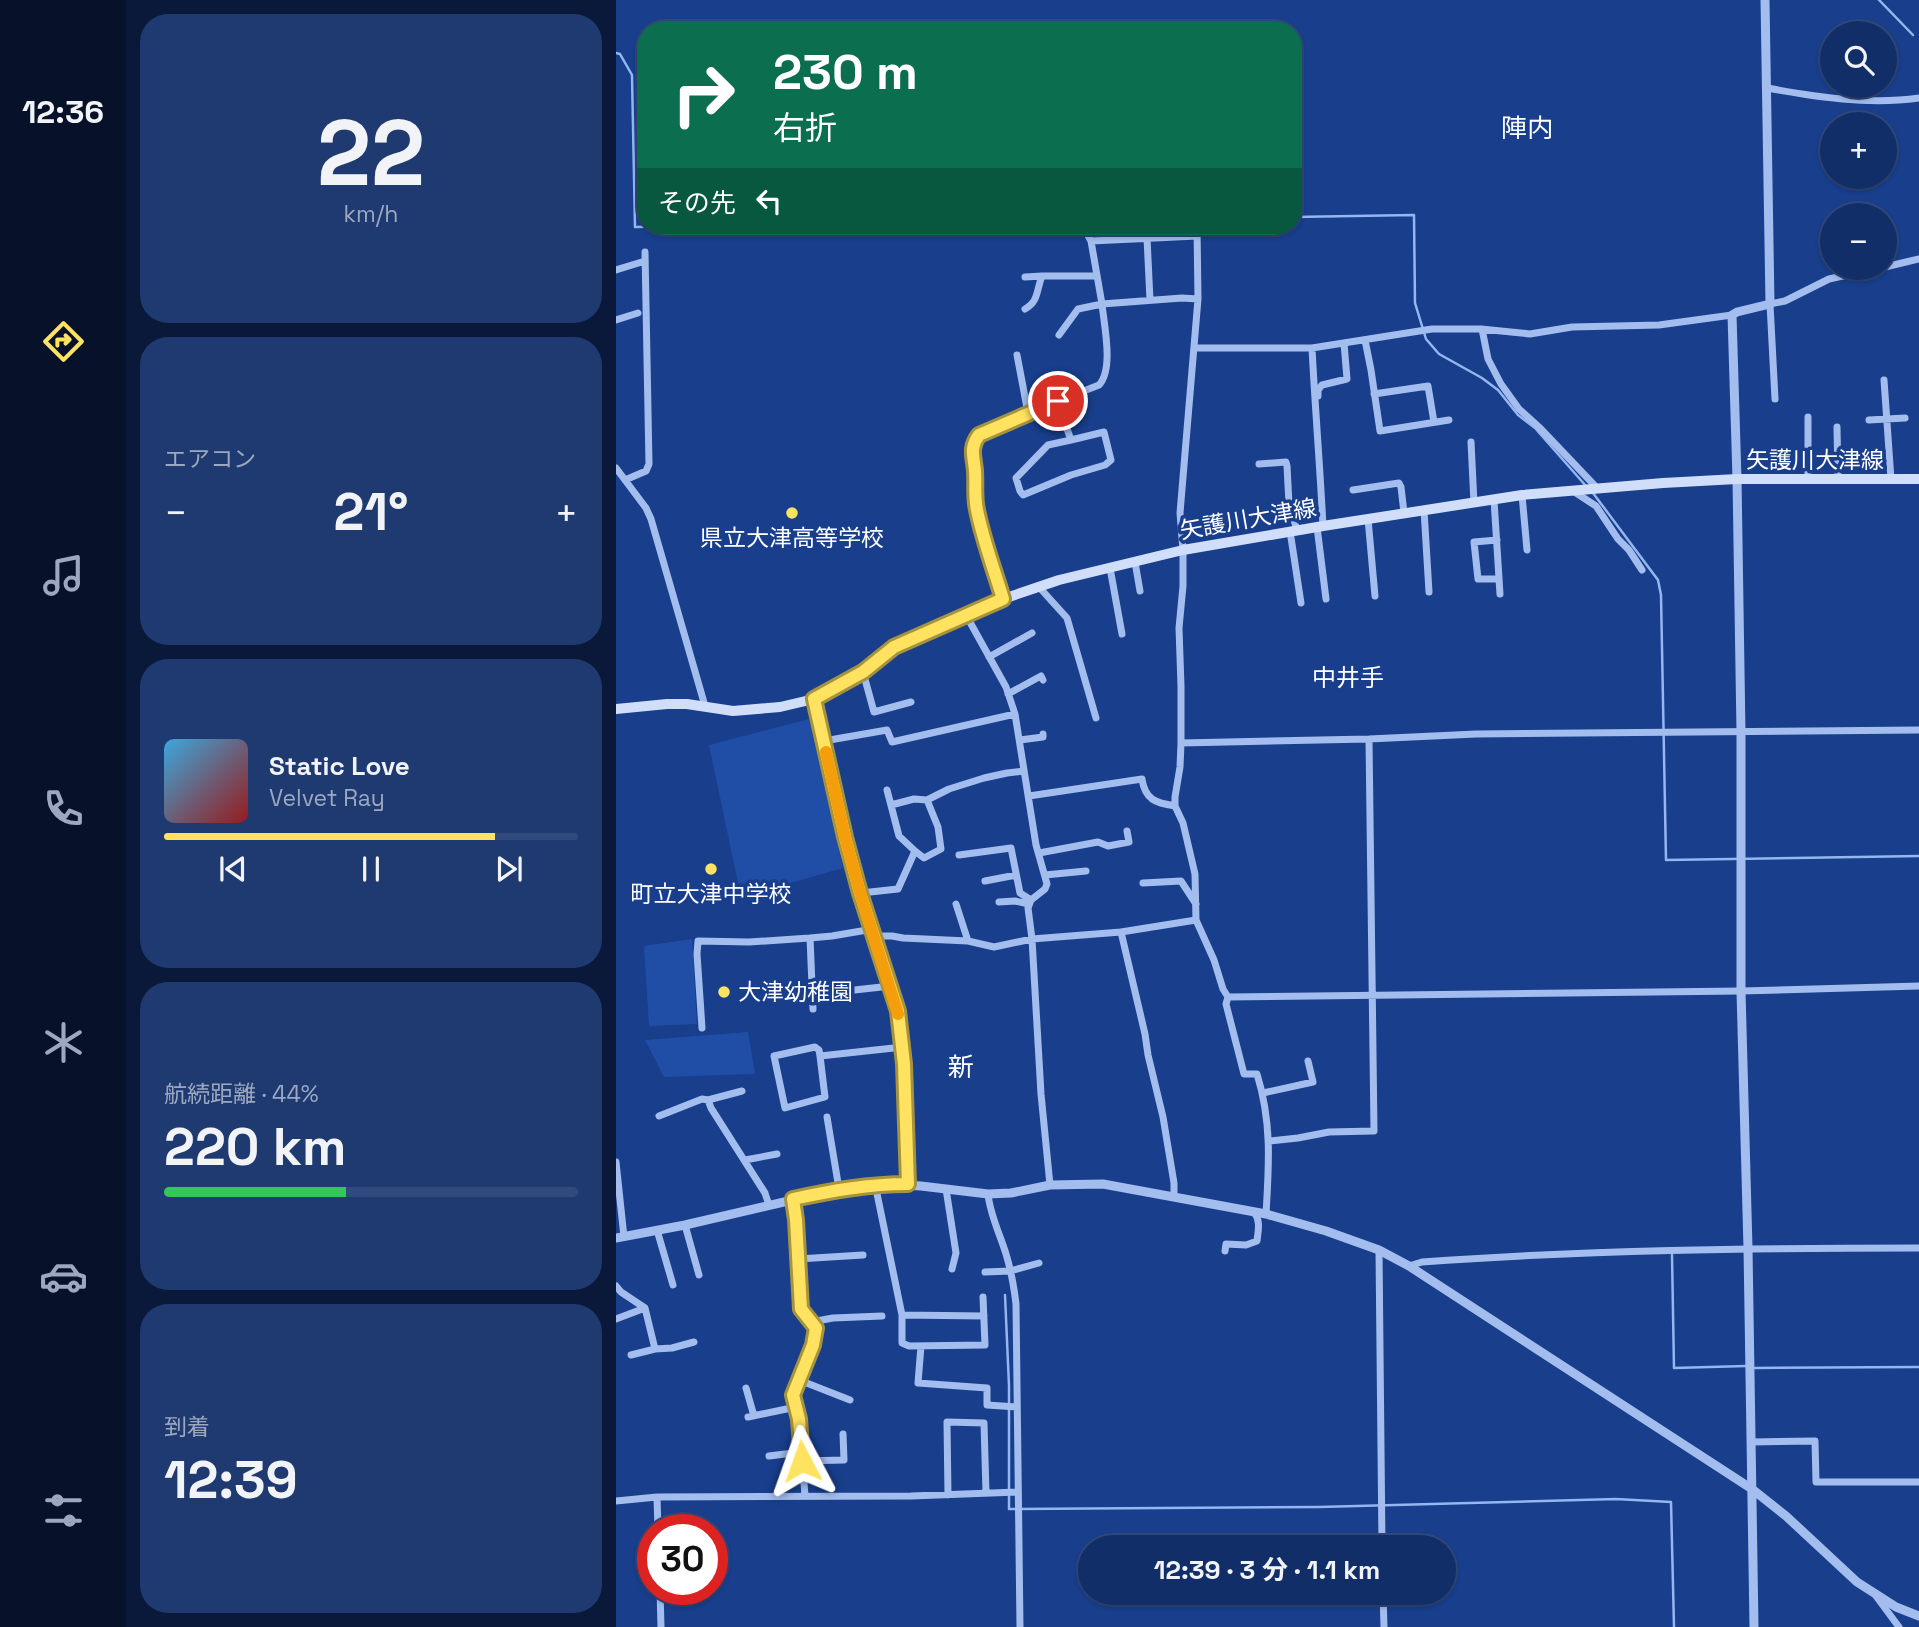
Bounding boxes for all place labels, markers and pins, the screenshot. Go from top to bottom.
pin [1028,371,1088,431]
marker: 県立大津高等学校 [784,505,800,521]
place label: 県立大津高等学校 [700,523,884,553]
marker: 町立大津中学校 [703,861,719,877]
place label: 町立大津中学校 [631,879,792,909]
place label: 大津幼稚園 [738,977,853,1007]
marker: 大津幼稚園 [716,984,732,1000]

